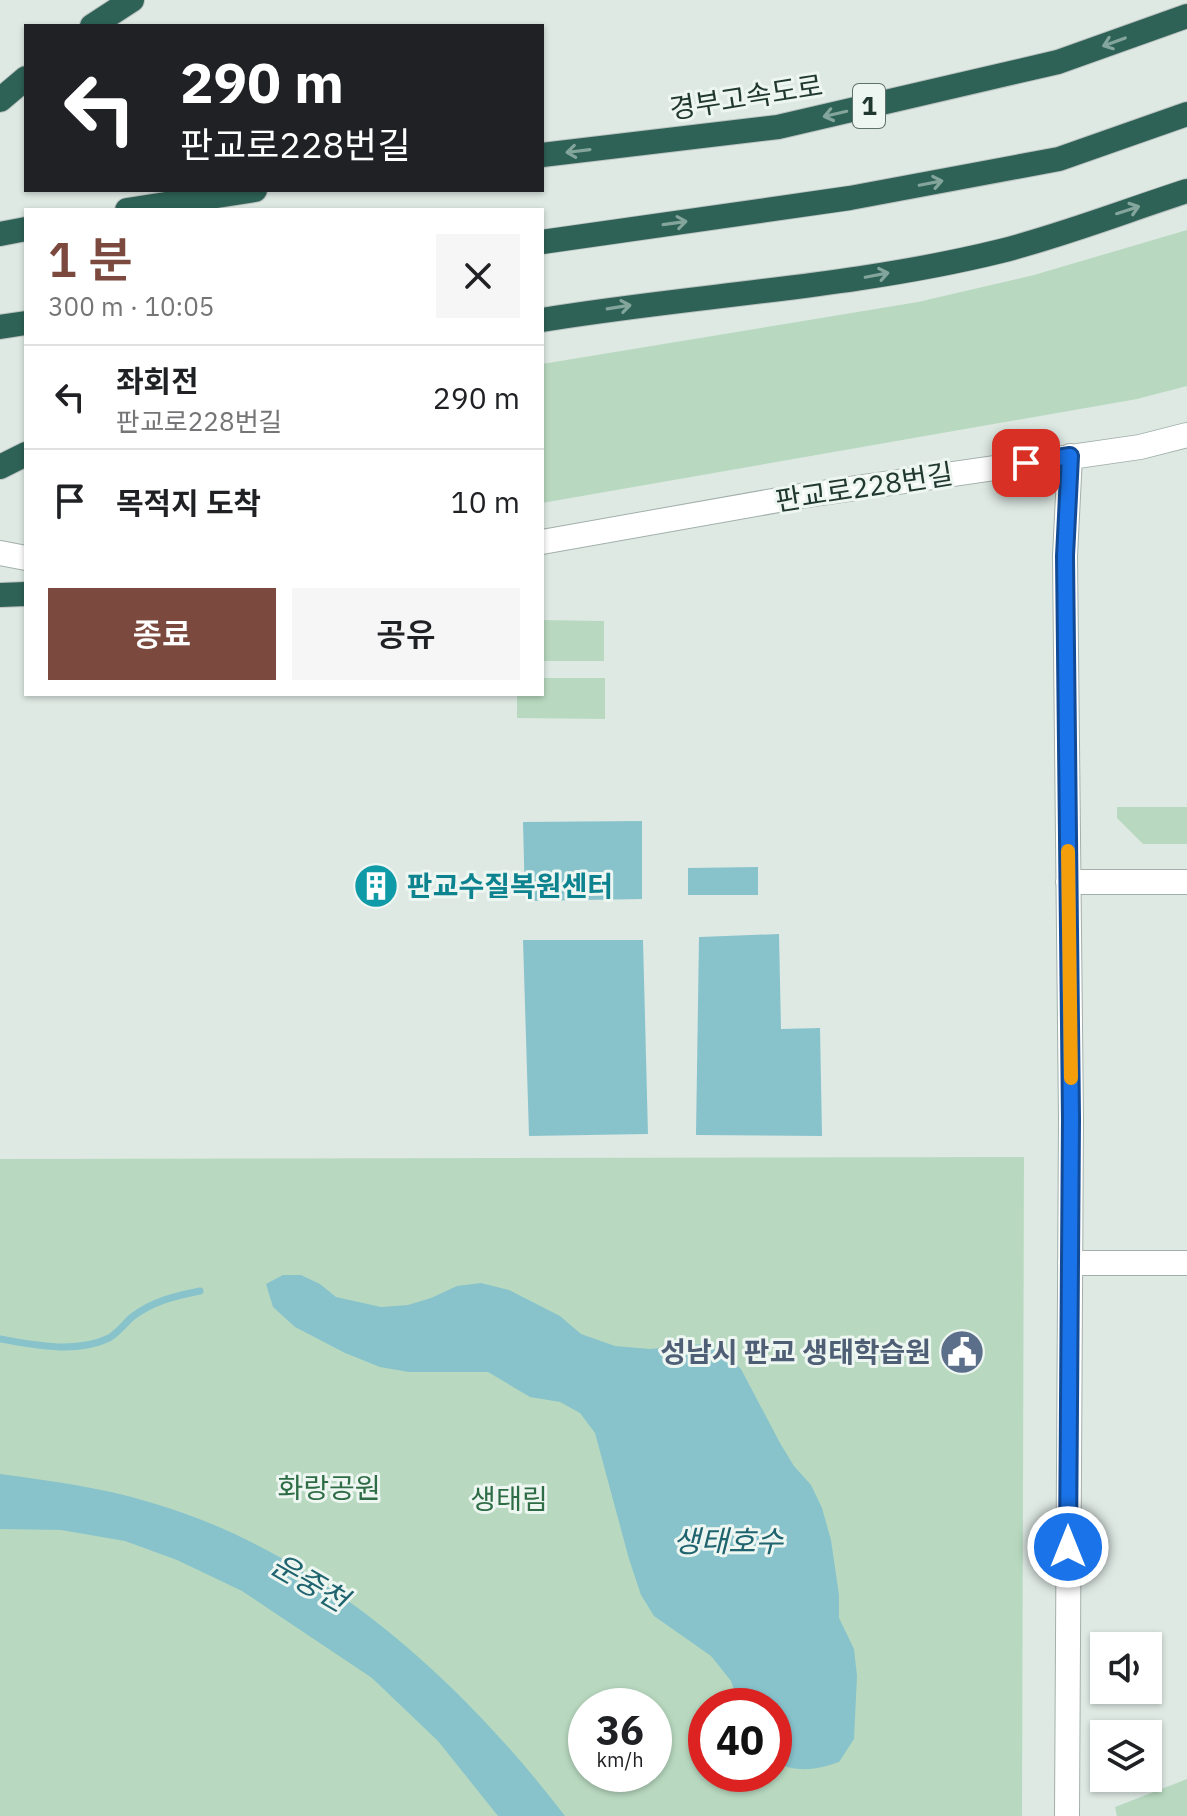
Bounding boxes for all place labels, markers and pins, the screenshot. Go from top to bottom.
pin [992,429,1060,497]
building icon: 판교수질복원센터 [352,862,400,910]
place label: 판교수질복원센터 [407,867,613,904]
public building icon: 성남시 판교 생태학습원 [938,1328,986,1376]
place label: 성남시 판교 생태학습원 [660,1333,931,1370]

